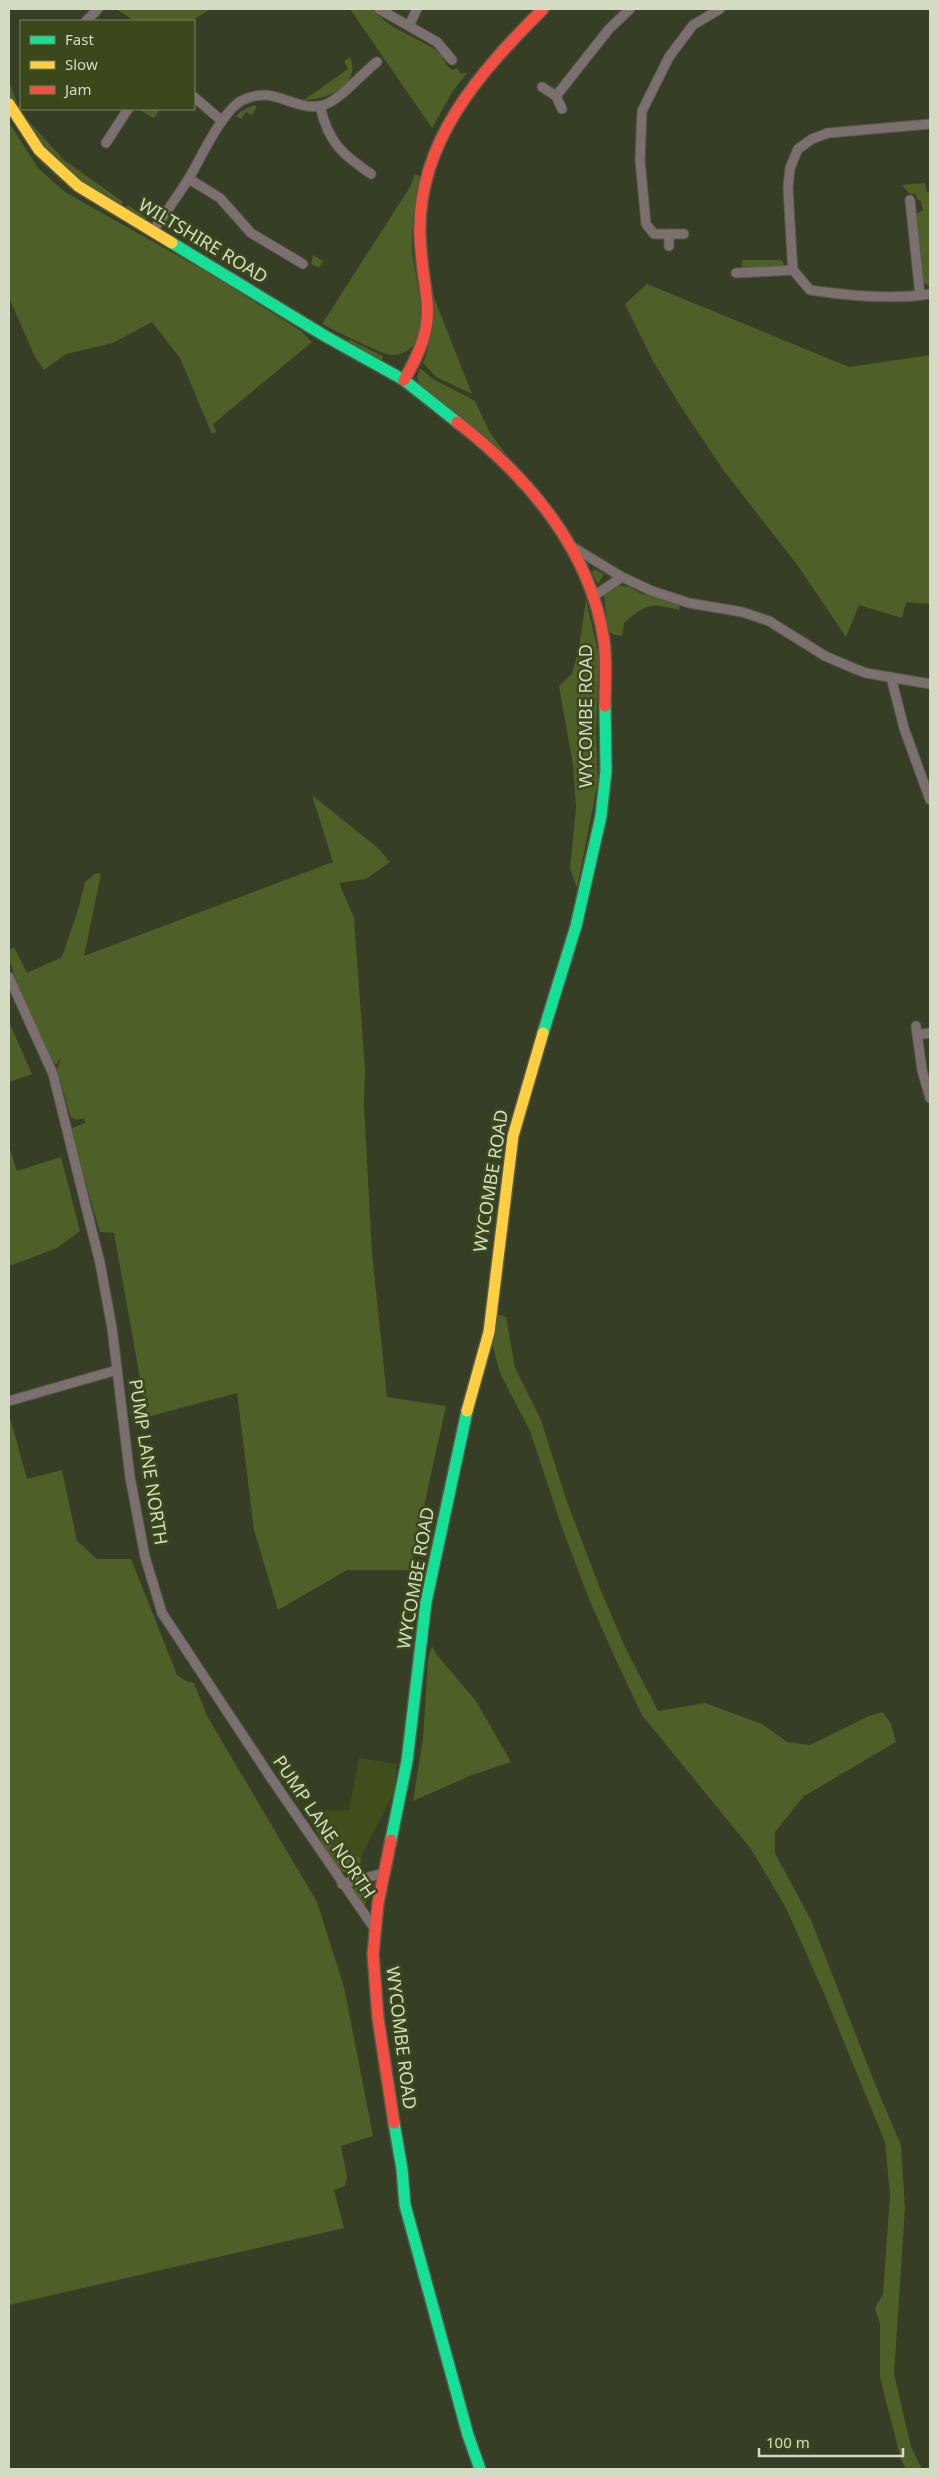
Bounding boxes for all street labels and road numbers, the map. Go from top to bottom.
street label: WILTSHIRE ROAD [134,192,273,288]
street label: WYCOMBE ROAD [573,644,597,788]
street label: WYCOMBE ROAD [467,1108,513,1254]
street label: PUMP LANE NORTH [124,1377,174,1546]
street label: WYCOMBE ROAD [391,1505,439,1651]
street label: PUMP LANE NORTH [268,1750,382,1903]
street label: WYCOMBE ROAD [381,1965,423,2111]

